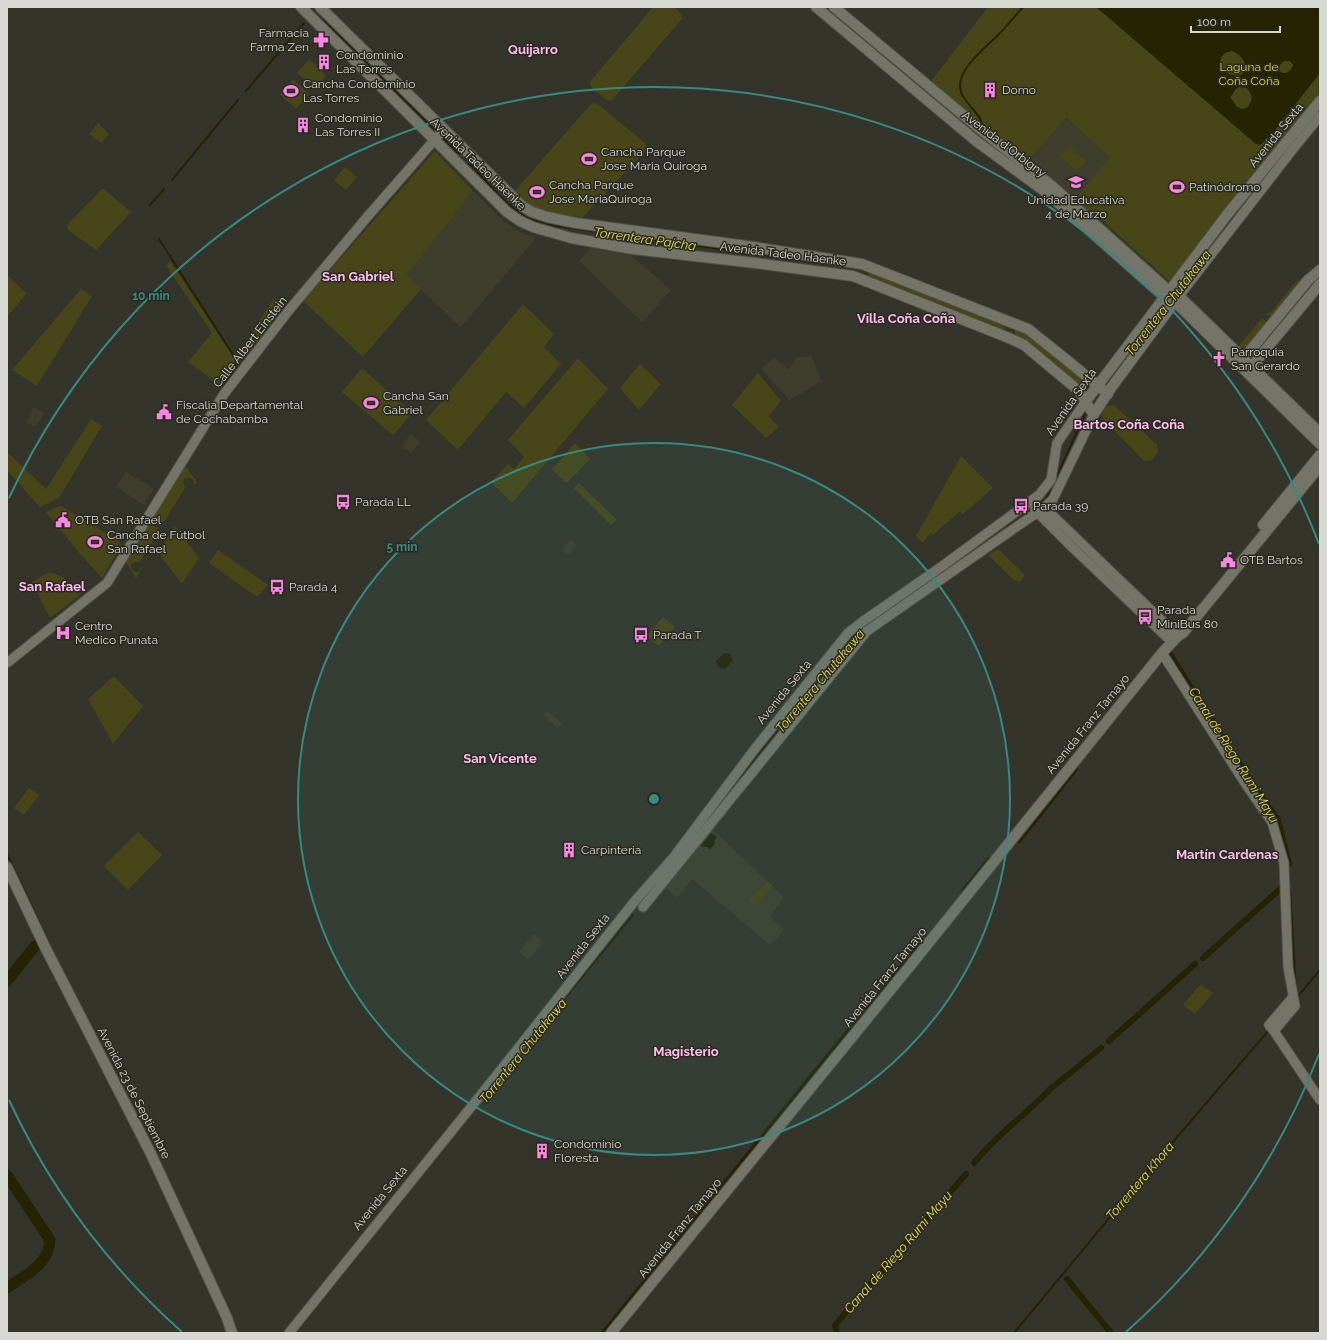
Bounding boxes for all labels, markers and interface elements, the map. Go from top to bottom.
scale bar [1191,8,1280,34]
text: 100 m [1197,15,1231,29]
place label: Farmacia Farma Zen [250,26,309,54]
pharmacy icon: Farmacia Farma Zen [312,31,330,49]
district label: Quijarro [508,42,558,57]
place label: Condominio Las Torres [336,48,403,76]
building icon: Condominio Las Torres [315,53,333,71]
park label: Laguna de Coña Coña [1219,60,1279,88]
place label: Cancha Condominio Las Torres [303,77,415,105]
building icon: Domo [981,81,999,99]
sports icon: Cancha Condominio Las Torres [282,82,300,100]
place label: Domo [1002,83,1036,97]
street label: Avenida Sexta [1246,100,1306,170]
street label: Avenida d'Orbigny [959,108,1049,180]
place label: Condominio Las Torres II [315,111,382,139]
street label: Avenida Tadeo Haenke [427,115,529,213]
building icon: Condominio Las Torres II [294,116,312,134]
place label: Cancha Parque Jose Maria Quiroga [601,145,707,173]
sports icon: Cancha Parque Jose Maria Quiroga [580,150,598,168]
school or university icon: Unidad Educativa 4 de Marzo [1067,173,1085,191]
place label: Cancha Parque Jose MariaQuiroga [549,178,652,206]
sports icon: Patinódromo [1168,178,1186,196]
place label: Patinódromo [1189,180,1260,194]
sports icon: Cancha Parque Jose MariaQuiroga [528,183,546,201]
place label: Unidad Educativa 4 de Marzo [1027,193,1125,221]
water label: Torrentera Pajcha [593,224,697,254]
street label: Avenida Tadeo Haenke [719,239,847,269]
water label: Torrentera Chutakawa [1122,247,1214,359]
district label: San Gabriel [322,269,395,284]
text: 10 min [132,289,170,303]
street label: Calle Albert Einstein [210,294,290,390]
district label: Villa Coña Coña [857,311,956,326]
place label: Parroquia San Gerardo [1231,345,1300,373]
church icon: Parroquia San Gerardo [1210,350,1228,368]
street label: Avenida Sexta [1043,366,1099,438]
place label: Cancha San Gabriel [383,389,449,417]
sports icon: Cancha San Gabriel [362,394,380,412]
place label: Fiscalia Departamental de Cochabamba [176,398,304,426]
public building icon: Fiscalia Departamental de Cochabamba [155,403,173,421]
district label: Bartos Coña Coña [1074,417,1185,432]
bus stop icon: Parada LL [334,493,352,511]
place label: Parada LL [355,495,411,509]
bus stop icon: Parada 39 [1012,497,1030,515]
place label: Parada 39 [1033,499,1088,513]
public building icon: OTB San Rafael [54,511,72,529]
place label: OTB San Rafael [75,513,162,527]
place label: Cancha de Fútbol San Rafael [107,528,206,556]
sports icon: Cancha de Fútbol San Rafael [86,533,104,551]
text: 5 min [386,540,418,554]
public building icon: OTB Bartos [1219,551,1237,569]
place label: OTB Bartos [1240,553,1303,567]
bus stop icon: Parada 4 [268,578,286,596]
district label: San Rafael [19,579,86,594]
place label: Parada 4 [289,580,338,594]
place label: Parada MiniBus 80 [1157,603,1218,631]
bus stop icon: Parada MiniBus 80 [1136,608,1154,626]
place label: Centro Medico Punata [75,619,158,647]
hospital icon: Centro Medico Punata [54,624,72,642]
bus stop icon: Parada T [632,626,650,644]
water label: Torrentera Chutakawa [772,626,868,736]
place label: Parada T [653,628,702,642]
street label: Avenida Sexta [754,657,814,727]
street label: Avenida Franz Tamayo [1044,671,1132,777]
water label: Canal de Riego Rumi Mayu [1186,684,1282,826]
district label: San Vicente [463,751,537,766]
centre of rings [647,792,661,806]
building icon: Carpinteria [560,841,578,859]
place label: Carpinteria [581,843,641,857]
district label: Martín Cardenas [1176,847,1279,862]
street label: Avenida Sexta [553,911,613,981]
street label: Avenida Franz Tamayo [841,924,929,1030]
water label: Torrentera Chutakawa [476,996,570,1106]
street label: Avenida 23 de Septiembre [95,1025,173,1161]
district label: Magisterio [653,1044,719,1059]
place label: Condominio Floresta [554,1137,621,1165]
water label: Torrentera Khora [1103,1139,1177,1223]
building icon: Condominio Floresta [533,1142,551,1160]
street label: Avenida Sexta [350,1163,410,1233]
street label: Avenida Franz Tamayo [636,1175,724,1281]
water label: Canal de Riego Rumi Mayu [841,1188,955,1316]

